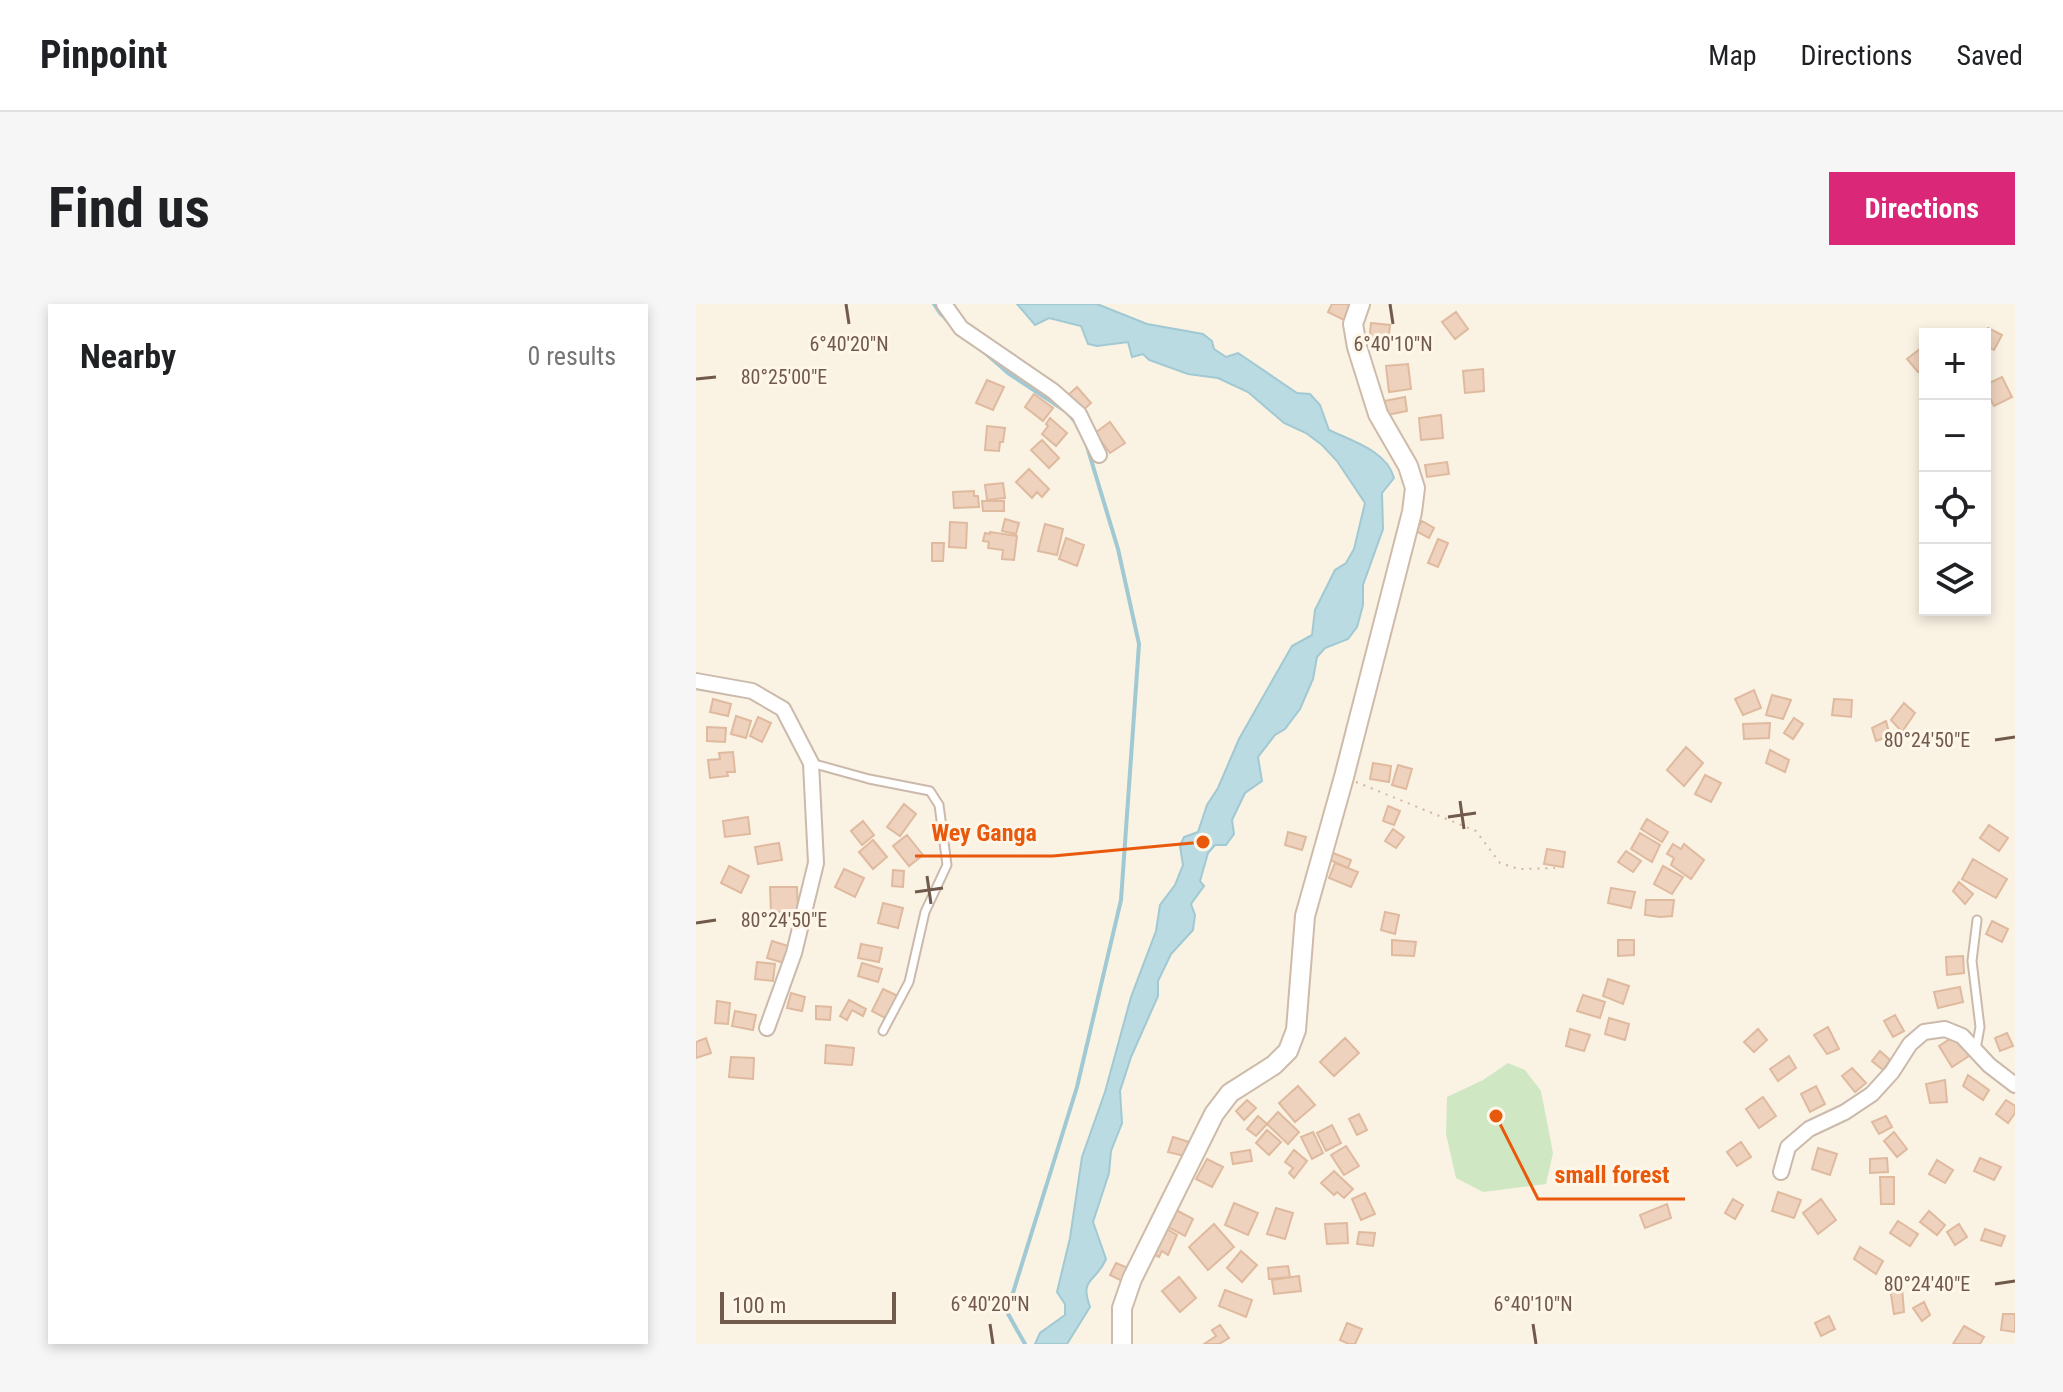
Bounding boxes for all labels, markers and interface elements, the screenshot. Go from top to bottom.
text: Pinpoint [40,33,168,77]
text: Map [1708,39,1757,72]
text: Directions [1801,39,1912,72]
text: Saved [1956,39,2023,72]
button: Directions [1829,172,2015,245]
text: Find us [48,175,210,241]
map controls [1919,328,1991,616]
button: + [1919,328,1991,400]
text: 6°40'20"N [809,332,889,356]
text: 6°40'10"N [1353,332,1433,356]
text: Nearby [80,336,176,376]
text: 0 results [527,341,616,371]
text: 80°25'00"E [741,365,827,389]
button: − [1919,400,1991,472]
button: locate [1919,472,1991,544]
button: layers [1919,544,1991,616]
text: 80°24'50"E [1884,728,1970,752]
callout: Wey Ganga [915,808,1053,856]
text: Wey Ganga [931,819,1037,847]
text: 80°24'50"E [741,908,827,932]
callout: small forest [1538,1151,1685,1199]
text: small forest [1555,1161,1669,1189]
text: 80°24'40"E [1884,1272,1970,1296]
scale bar [720,1288,896,1324]
text: 6°40'20"N [950,1292,1030,1316]
text: 6°40'10"N [1493,1292,1573,1316]
text: 100 m [732,1293,786,1318]

